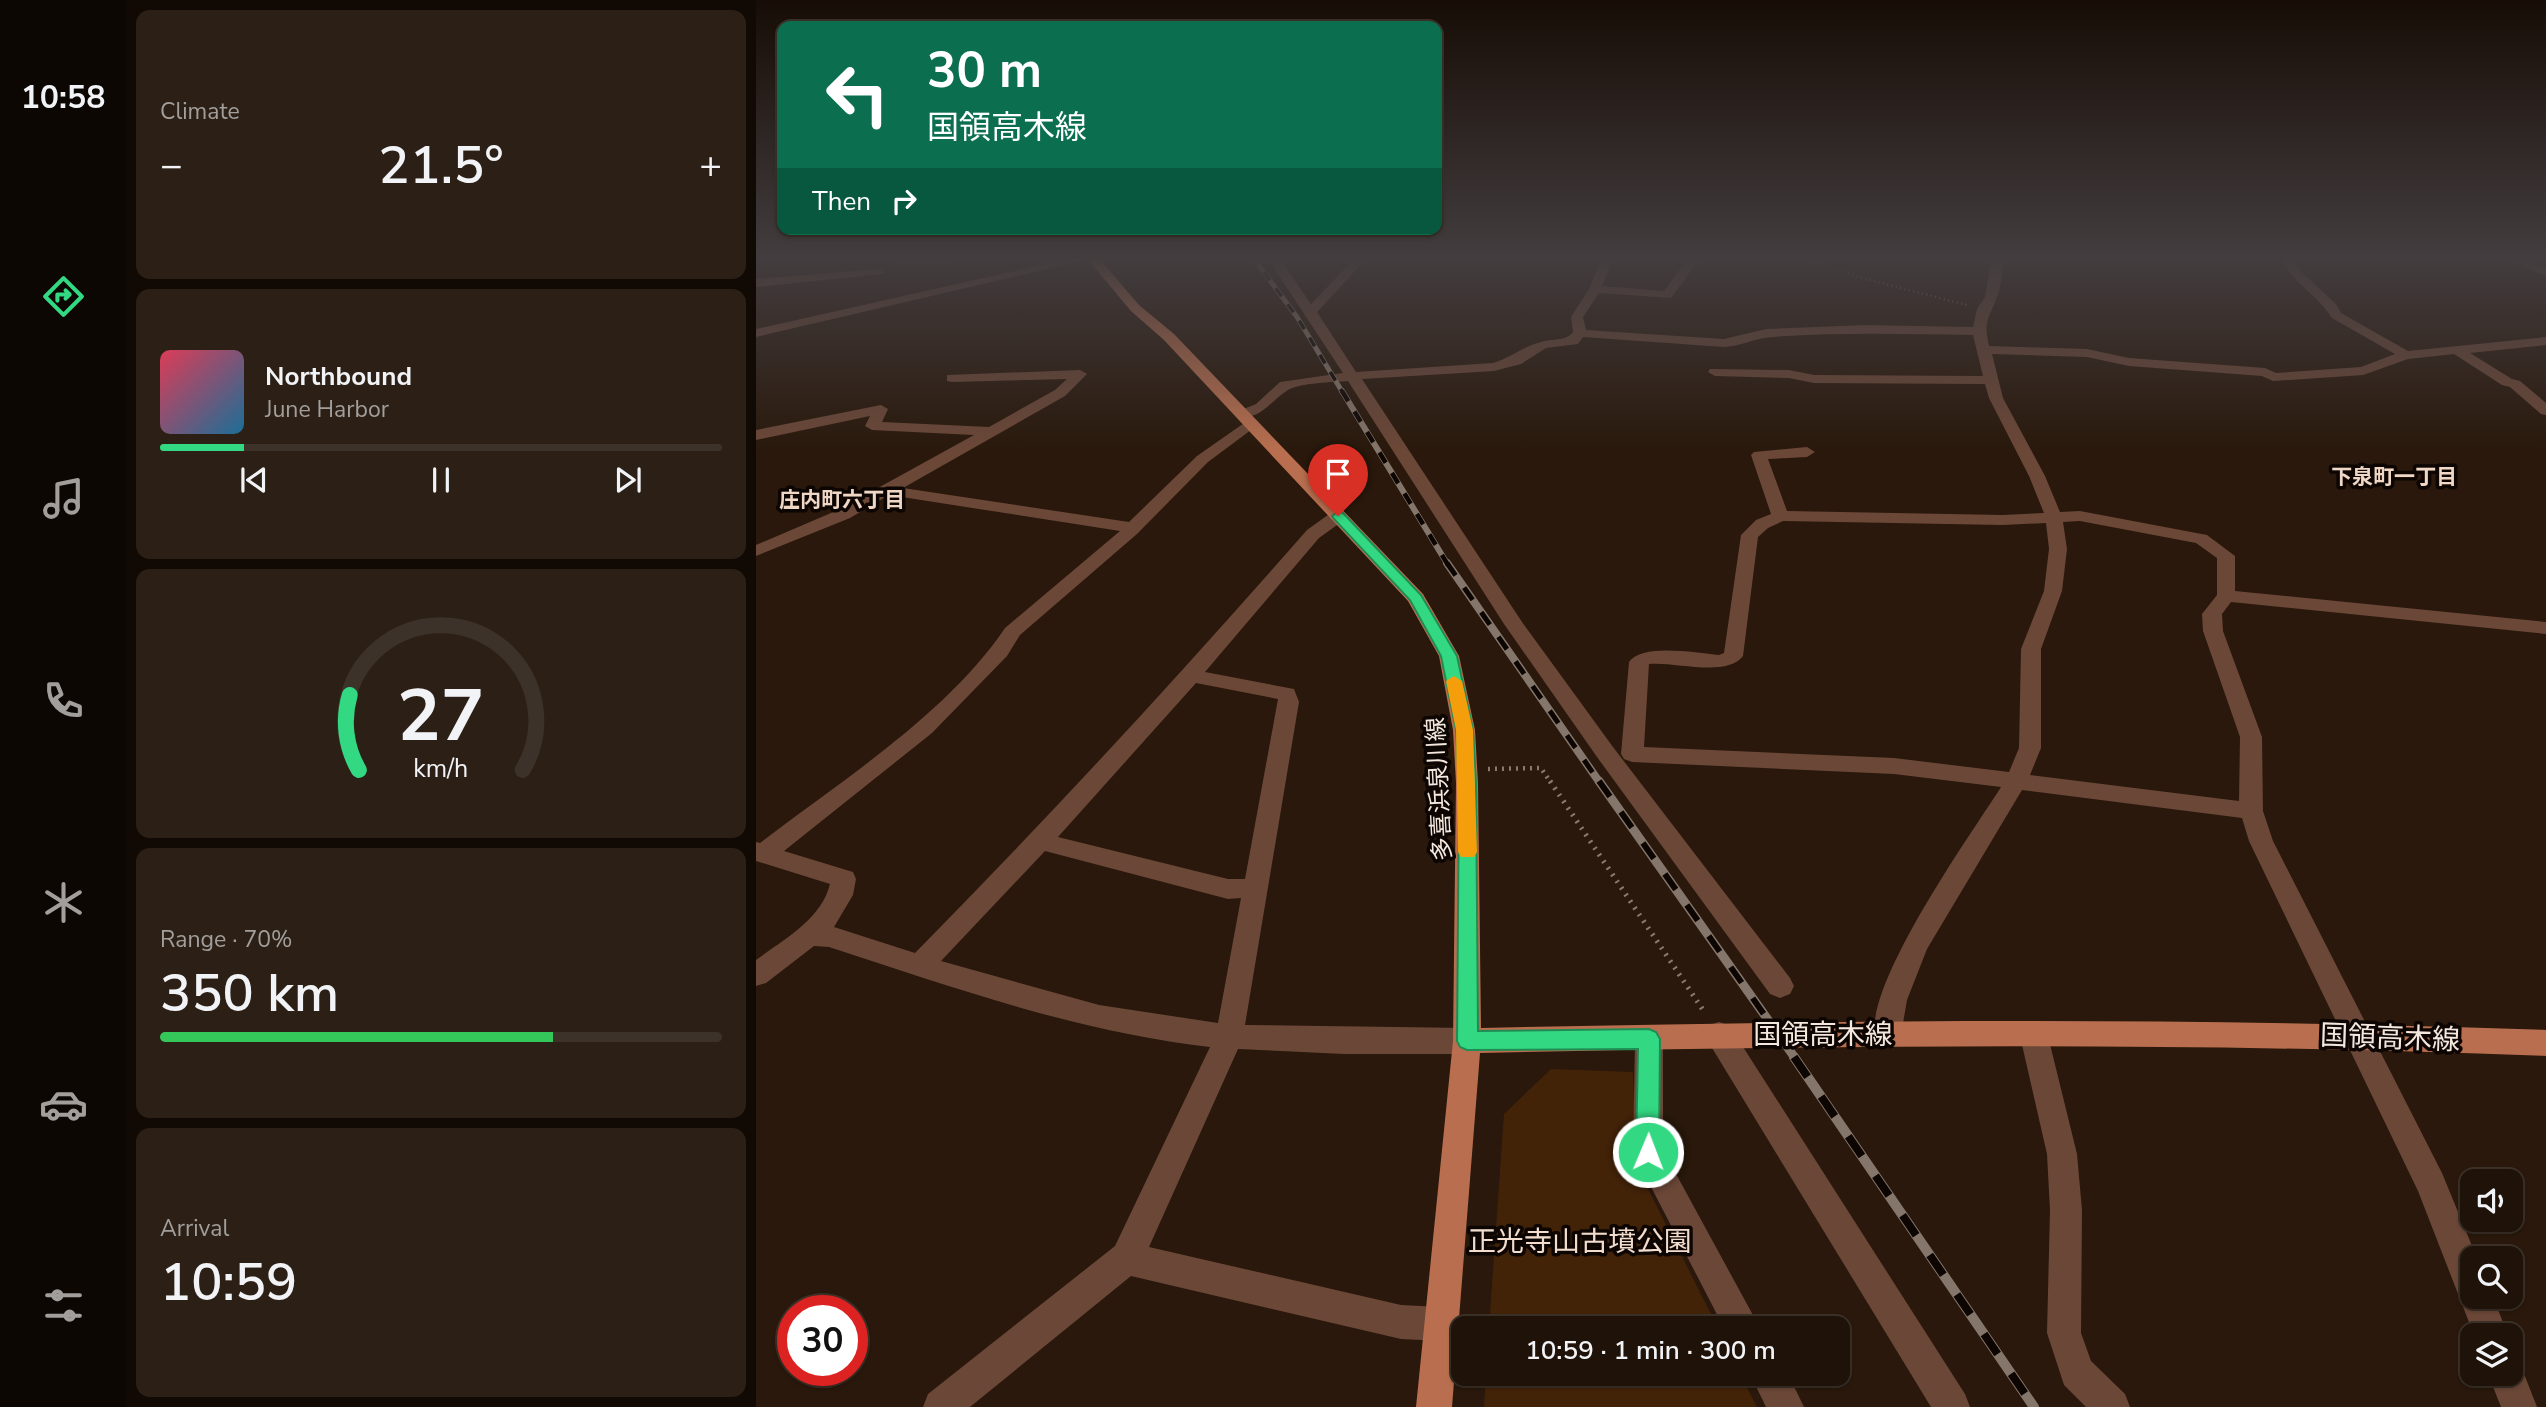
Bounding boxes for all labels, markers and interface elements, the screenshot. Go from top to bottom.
text: 30 m [927,37,1042,104]
icon: left [812,49,903,140]
text: 10:58 [21,76,105,119]
text: Climate [160,96,240,127]
text: 国領高木線 [927,106,1087,149]
text: 21.5° [378,130,504,201]
text: − [160,140,183,191]
text: + [699,140,722,191]
icon: right [885,182,923,220]
text: Then [812,184,871,219]
icon: directions [39,272,88,321]
text: Northbound [265,359,412,394]
text: June Harbor [265,394,389,425]
pin [1308,444,1368,516]
icon: arrive [1319,455,1357,493]
icon: previous [235,461,273,499]
icon: pause [422,461,460,499]
icon: next [609,461,647,499]
district label: 下泉町一丁目 [2331,463,2457,491]
icon: music [39,474,88,523]
district label: 庄内町六丁目 [779,486,905,514]
text: 27 [397,666,485,766]
icon: phone [39,676,88,725]
street label: 多喜浜泉川線 [1419,716,1459,862]
text: km/h [413,751,469,785]
icon: climate [39,878,88,927]
text: Range · 70% [160,924,292,955]
text: 350 km [160,958,339,1029]
street label: 国領高木線 [1753,1016,1893,1054]
street label: 国領高木線 [2319,1017,2461,1059]
icon: car [39,1080,88,1129]
position arrow [1611,1115,1685,1189]
map controls [2460,1169,2523,1386]
button: sound [2460,1169,2523,1232]
text: Arrival [160,1213,229,1244]
park label: 正光寺山古墳公園 [1468,1223,1692,1261]
button: search [2460,1246,2523,1309]
text: 10:59 [160,1247,297,1318]
icon: filters [39,1281,88,1330]
speed limit sign: 30 [777,1295,868,1386]
button: layers [2460,1323,2523,1386]
text: 10:59 · 1 min · 300 m [1525,1333,1776,1368]

